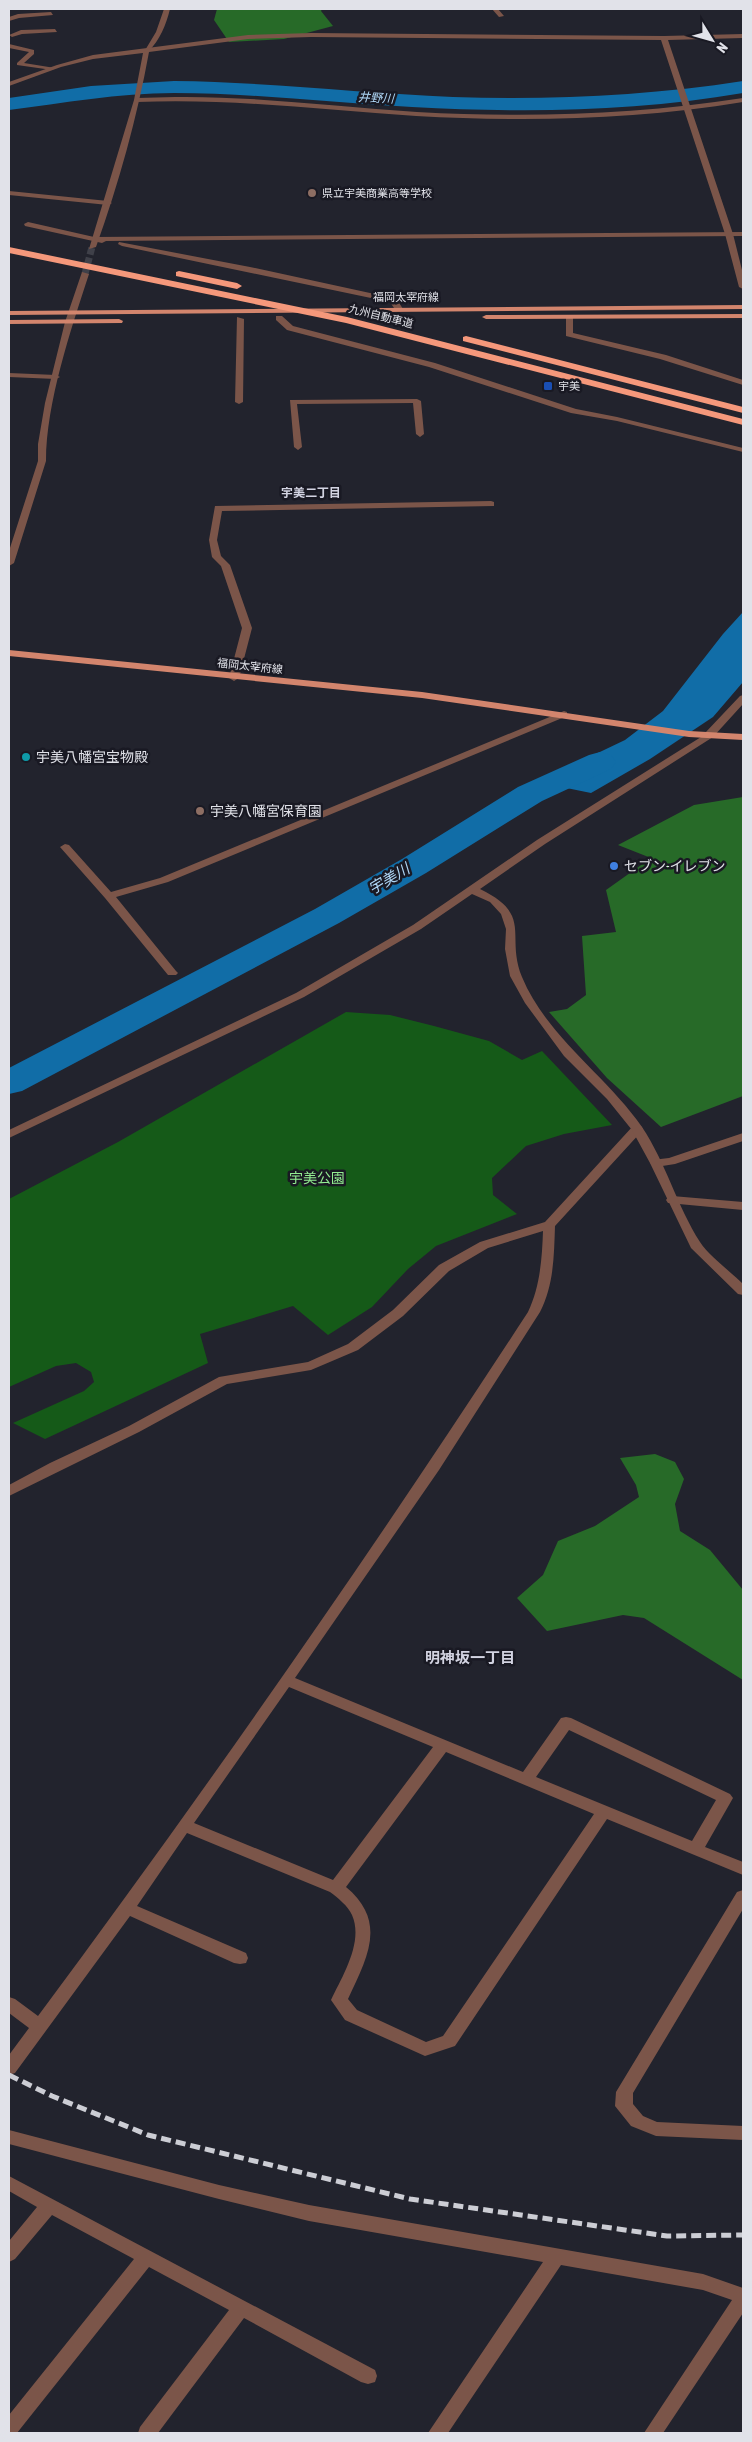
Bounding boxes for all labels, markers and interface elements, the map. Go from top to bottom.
north arrow [687,15,737,65]
text: N [714,40,731,56]
water label: 井野川 [358,90,396,106]
marker: 県立宇美商業高等学校 [306,187,318,199]
place label: 県立宇美商業高等学校 [322,187,432,199]
street label: 福岡太宰府線 [373,291,439,303]
street label: 九州自動車道 [348,302,414,330]
marker: 宇美 [542,380,554,392]
place label: 宇美 [558,380,580,392]
district label: 宇美二丁目 [281,486,341,500]
street label: 福岡太宰府線 [217,657,283,675]
place label: 宇美八幡宮宝物殿 [36,749,148,765]
marker: 宇美八幡宮宝物殿 [20,751,32,763]
place label: 宇美八幡宮保育園 [210,803,322,819]
marker: 宇美八幡宮保育園 [194,805,206,817]
place label: セブン-イレブン [624,858,726,874]
water label: 宇美川 [365,859,414,897]
marker: セブン-イレブン [608,860,620,872]
park label: 宇美公園 [289,1170,345,1186]
district label: 明神坂一丁目 [425,1649,515,1666]

